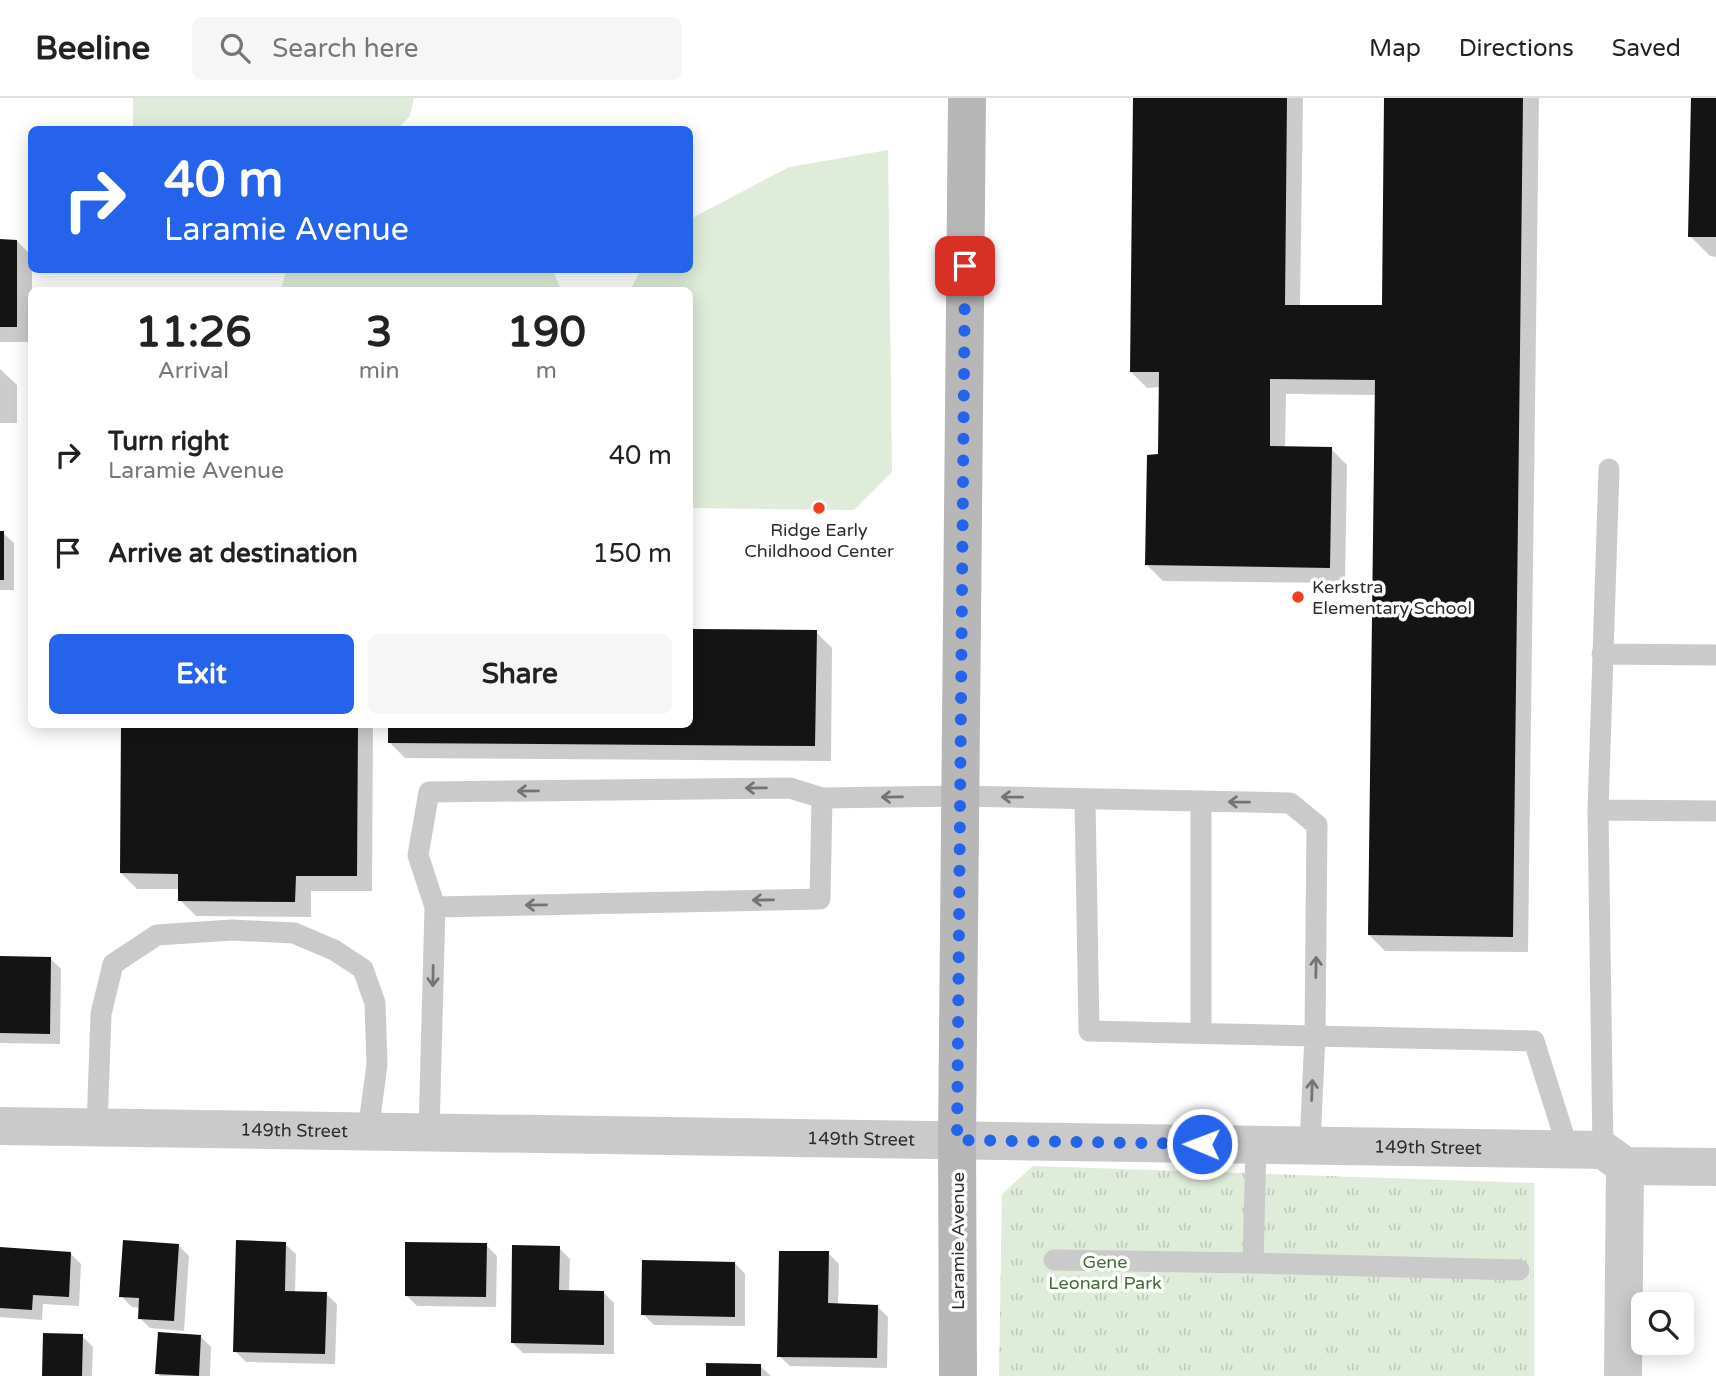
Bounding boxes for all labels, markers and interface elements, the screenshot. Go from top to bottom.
search box [192,17,682,80]
text: Beeline [35,29,150,68]
icon: search [216,29,254,67]
text: Search here [272,33,418,64]
text: Map [1369,34,1421,63]
text: Directions [1459,34,1574,63]
text: Saved [1612,34,1681,63]
text: 40 m [164,151,283,210]
icon: right [49,154,140,245]
text: Laramie Avenue [164,211,409,249]
pin [935,236,995,296]
icon: arrive [946,247,984,285]
text: 11:26 [135,307,252,358]
text: 3 [366,307,392,358]
text: 190 [507,307,586,358]
text: Arrival [158,357,229,385]
text: min [359,357,400,385]
text: m [536,357,557,385]
text: Turn right [108,426,229,457]
icon: right [49,436,87,474]
text: 40 m [609,440,672,471]
text: Laramie Avenue [108,457,284,485]
marker: Ridge Early Childhood Center [811,500,827,516]
place label: Ridge Early Childhood Center [744,519,894,562]
icon: arrive [49,534,87,572]
text: Arrive at destination [108,538,358,569]
text: 150 m [592,538,672,569]
place label: Kerkstra Elementary School [1312,576,1472,619]
marker: Kerkstra Elementary School [1290,589,1306,605]
button: Exit [49,634,354,714]
button: Share [368,634,672,714]
one-way arrow [745,782,768,795]
one-way arrow [517,784,540,798]
one-way arrow [881,790,904,804]
one-way arrow [1001,791,1024,804]
one-way arrow [1228,795,1251,809]
one-way arrow [752,893,775,907]
one-way arrow [525,898,548,912]
one-way arrow [1309,956,1323,979]
one-way arrow [426,964,440,987]
one-way arrow [1306,1079,1319,1102]
position arrow [1165,1107,1239,1181]
street label: 149th Street [240,1119,348,1142]
street label: 149th Street [807,1127,915,1151]
street label: 149th Street [1374,1136,1482,1159]
street label: Laramie Avenue [947,1172,969,1310]
park label: Gene Leonard Park [1048,1251,1162,1294]
map controls [1631,1292,1694,1355]
button: search [1631,1292,1694,1355]

